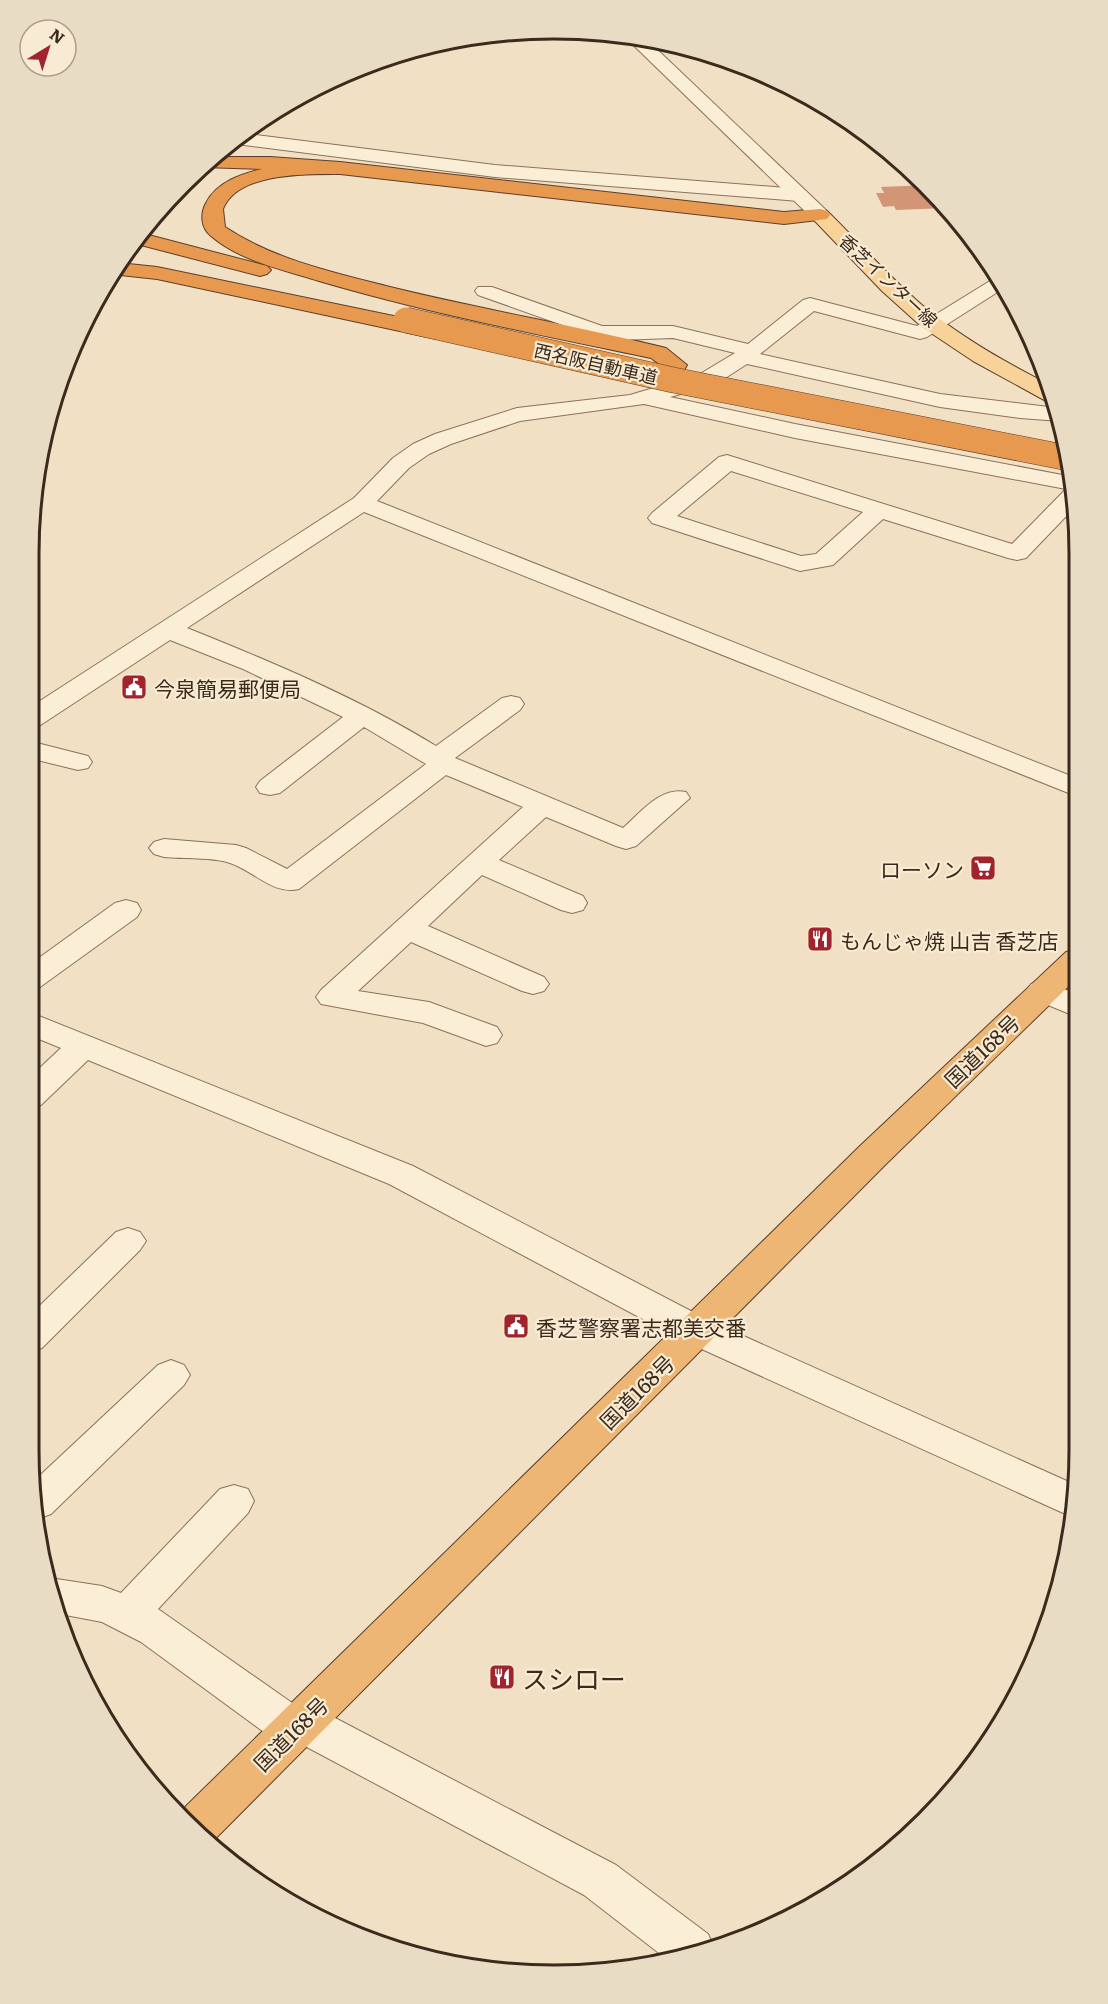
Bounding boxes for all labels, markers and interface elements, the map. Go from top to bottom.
north arrow [18,18,78,78]
text: N [45,22,71,49]
street label: 香芝インター線 [834,227,944,333]
street label: 西名阪自動車道 [532,336,660,390]
public building icon: 今泉簡易郵便局 [119,672,149,702]
place label: 今泉簡易郵便局 [154,672,301,703]
place label: ローソン [880,853,964,884]
supermarket icon: ローソン [968,853,998,883]
restaurant icon: もんじゃ焼 山吉 香芝店 [805,924,835,954]
place label: もんじゃ焼 山吉 香芝店 [840,924,1058,955]
street label: 国道168号 [936,1006,1026,1094]
public building icon: 香芝警察署志都美交番 [501,1311,531,1341]
place label: 香芝警察署志都美交番 [536,1311,746,1342]
street label: 国道168号 [592,1347,680,1435]
place label: スシロー [522,1658,626,1697]
restaurant icon: スシロー [487,1662,517,1692]
street label: 国道168号 [246,1689,334,1777]

